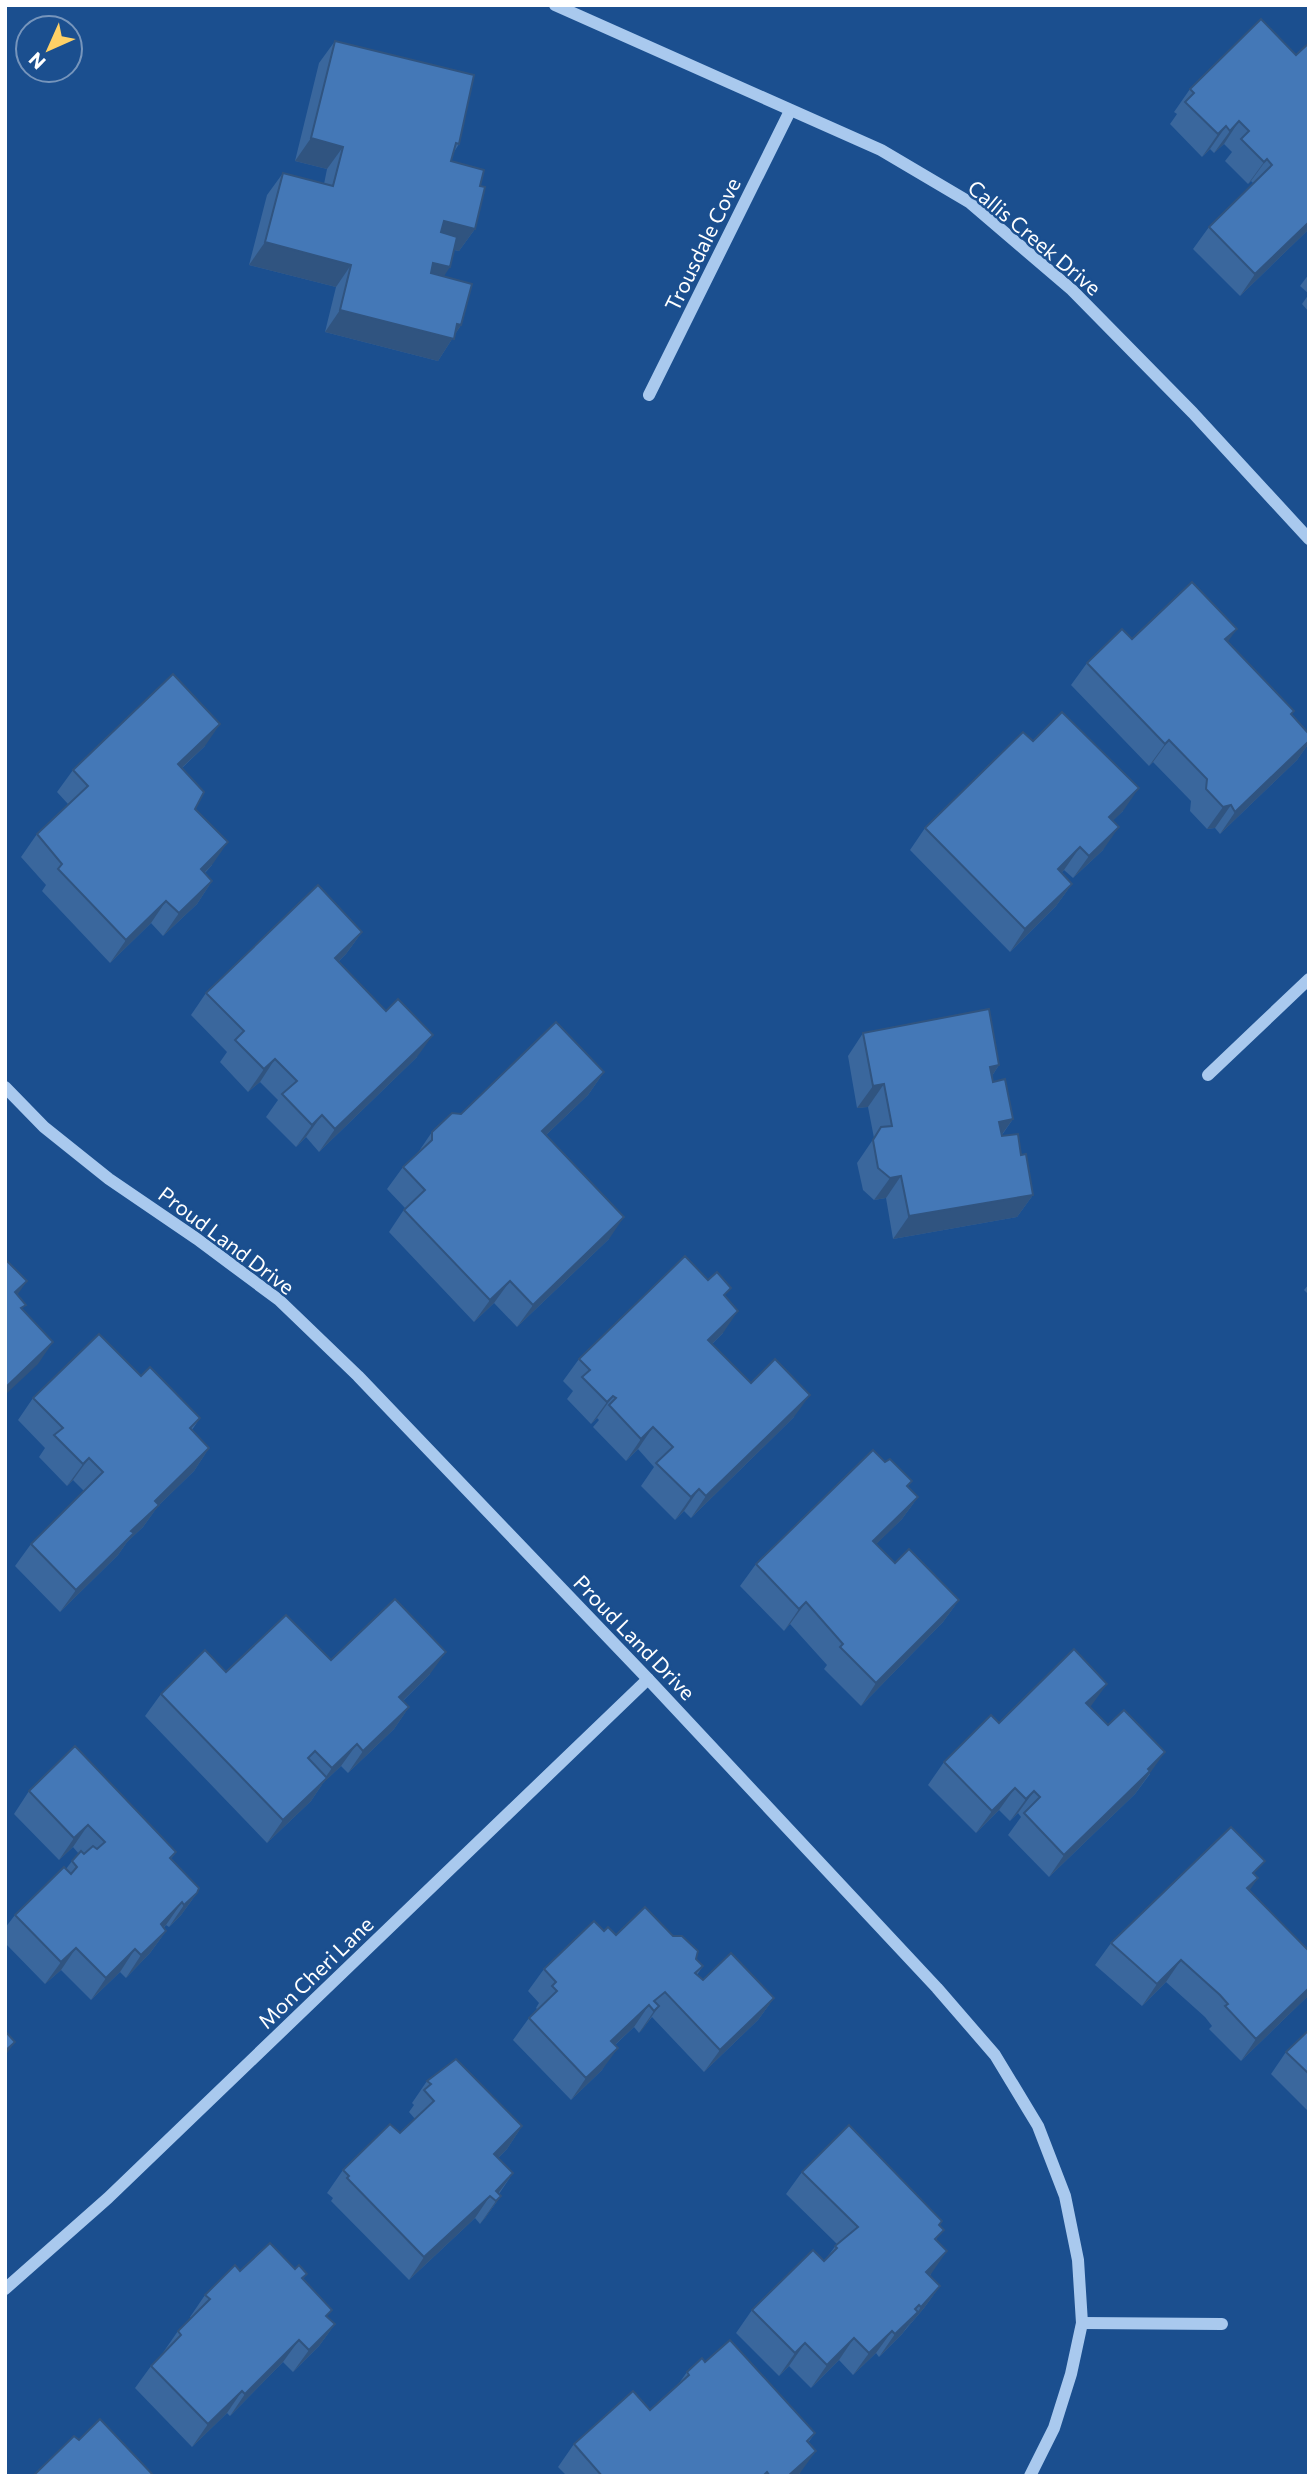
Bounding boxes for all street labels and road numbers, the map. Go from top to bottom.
street label: Trousdale Cove [659,173,745,315]
street label: Callis Creek Drive [963,174,1107,300]
street label: Proud Land Drive [154,1181,300,1299]
street label: Proud Land Drive [569,1569,701,1705]
street label: Mon Cheri Lane [252,1911,378,2033]

